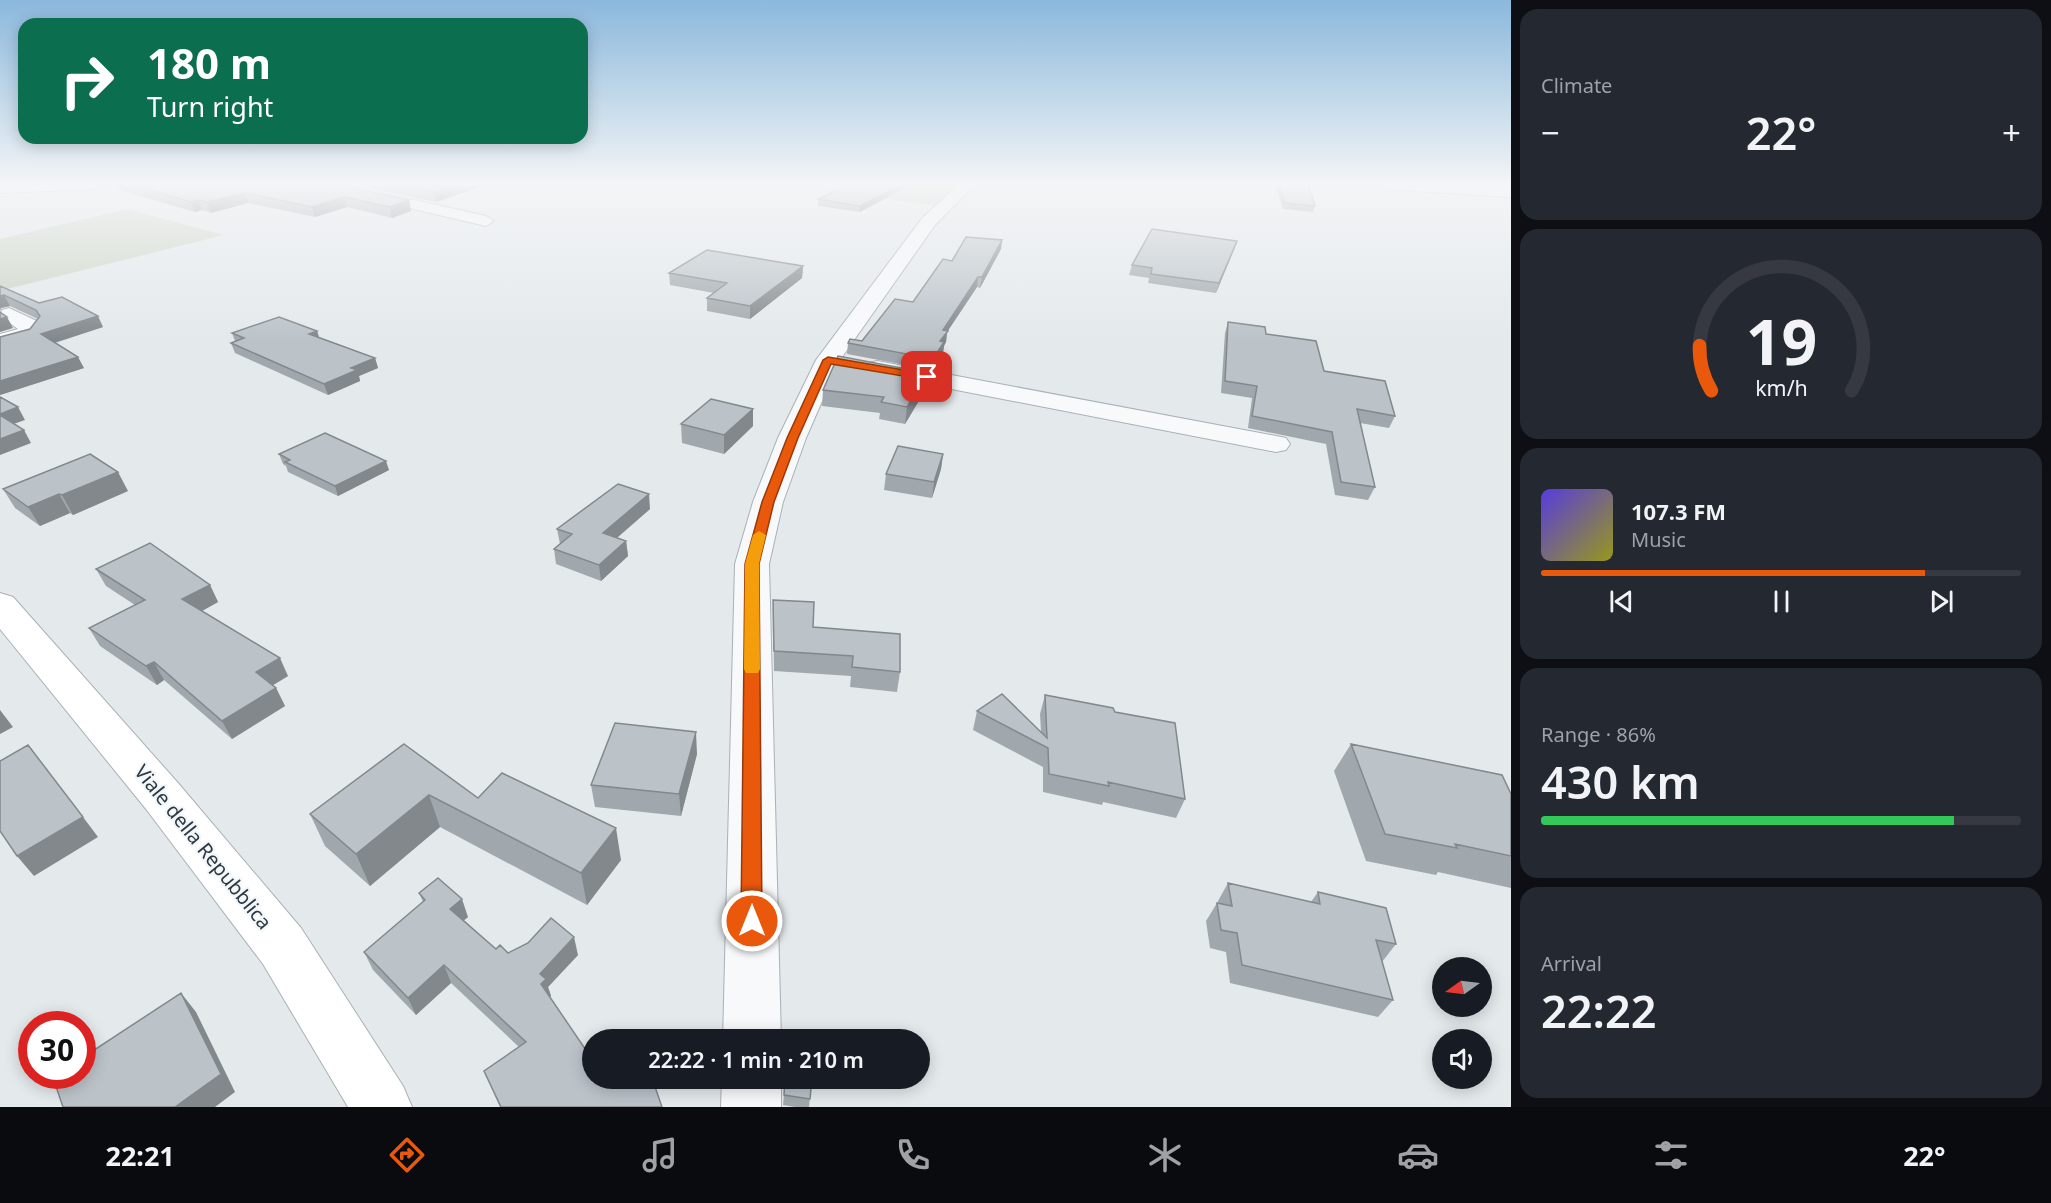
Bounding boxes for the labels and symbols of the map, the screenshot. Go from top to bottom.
pin [901,351,952,402]
street label: Viale della Repubblica [129,759,278,935]
position arrow [720,889,784,953]
north arrow [1432,957,1492,1017]
speed limit sign: 30 [18,1011,96,1089]

